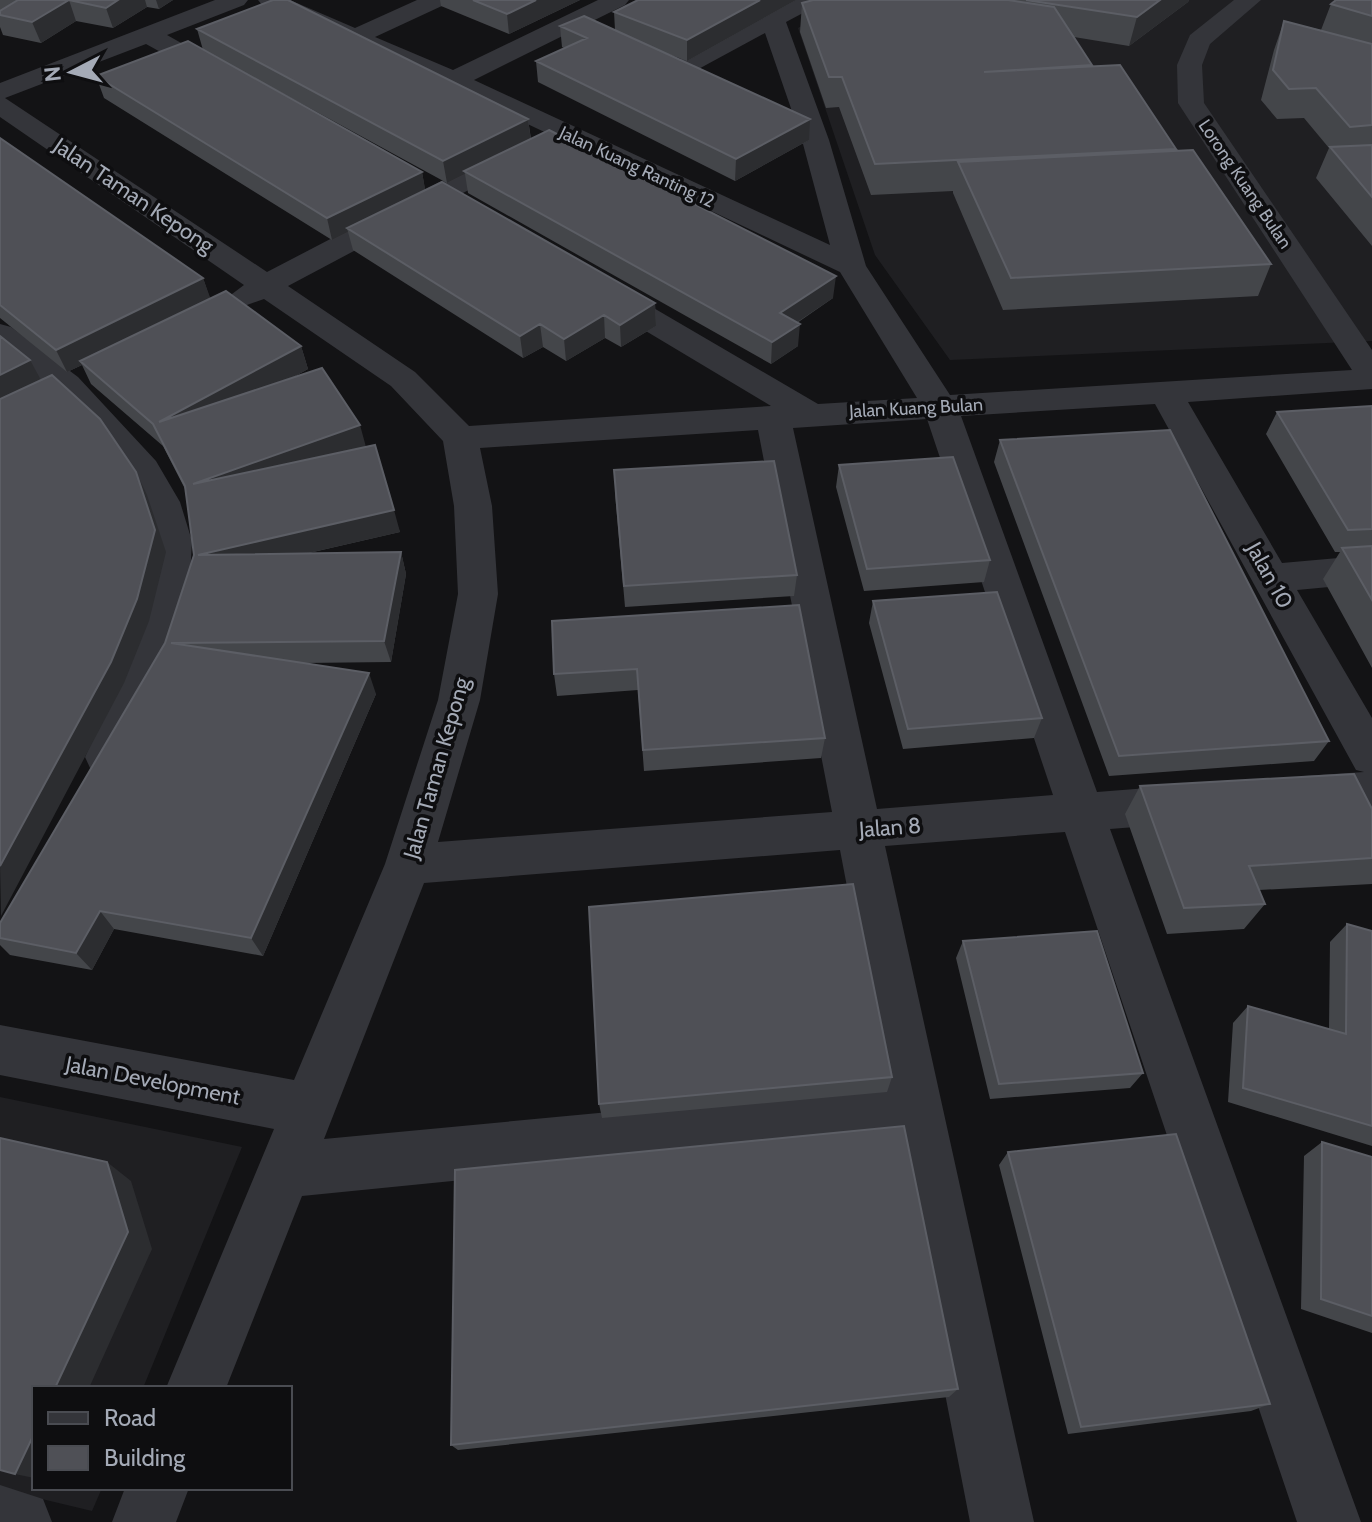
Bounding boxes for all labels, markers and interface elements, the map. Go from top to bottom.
north arrow [32,32,112,112]
text: N [38,65,67,83]
street label: Lorong Kuang Bulan [1194,115,1296,253]
street label: Jalan Kuang Ranting 12 [555,121,718,213]
street label: Jalan Taman Kepong [48,131,220,260]
street label: Jalan Kuang Bulan [848,394,983,423]
street label: Jalan 10 [1240,537,1299,613]
street label: Jalan Taman Kepong [397,673,476,863]
street label: Jalan 8 [857,812,922,843]
street label: Jalan Development [62,1050,243,1111]
legend [32,1386,292,1490]
text: Road [104,1403,156,1432]
text: Building [104,1443,186,1472]

